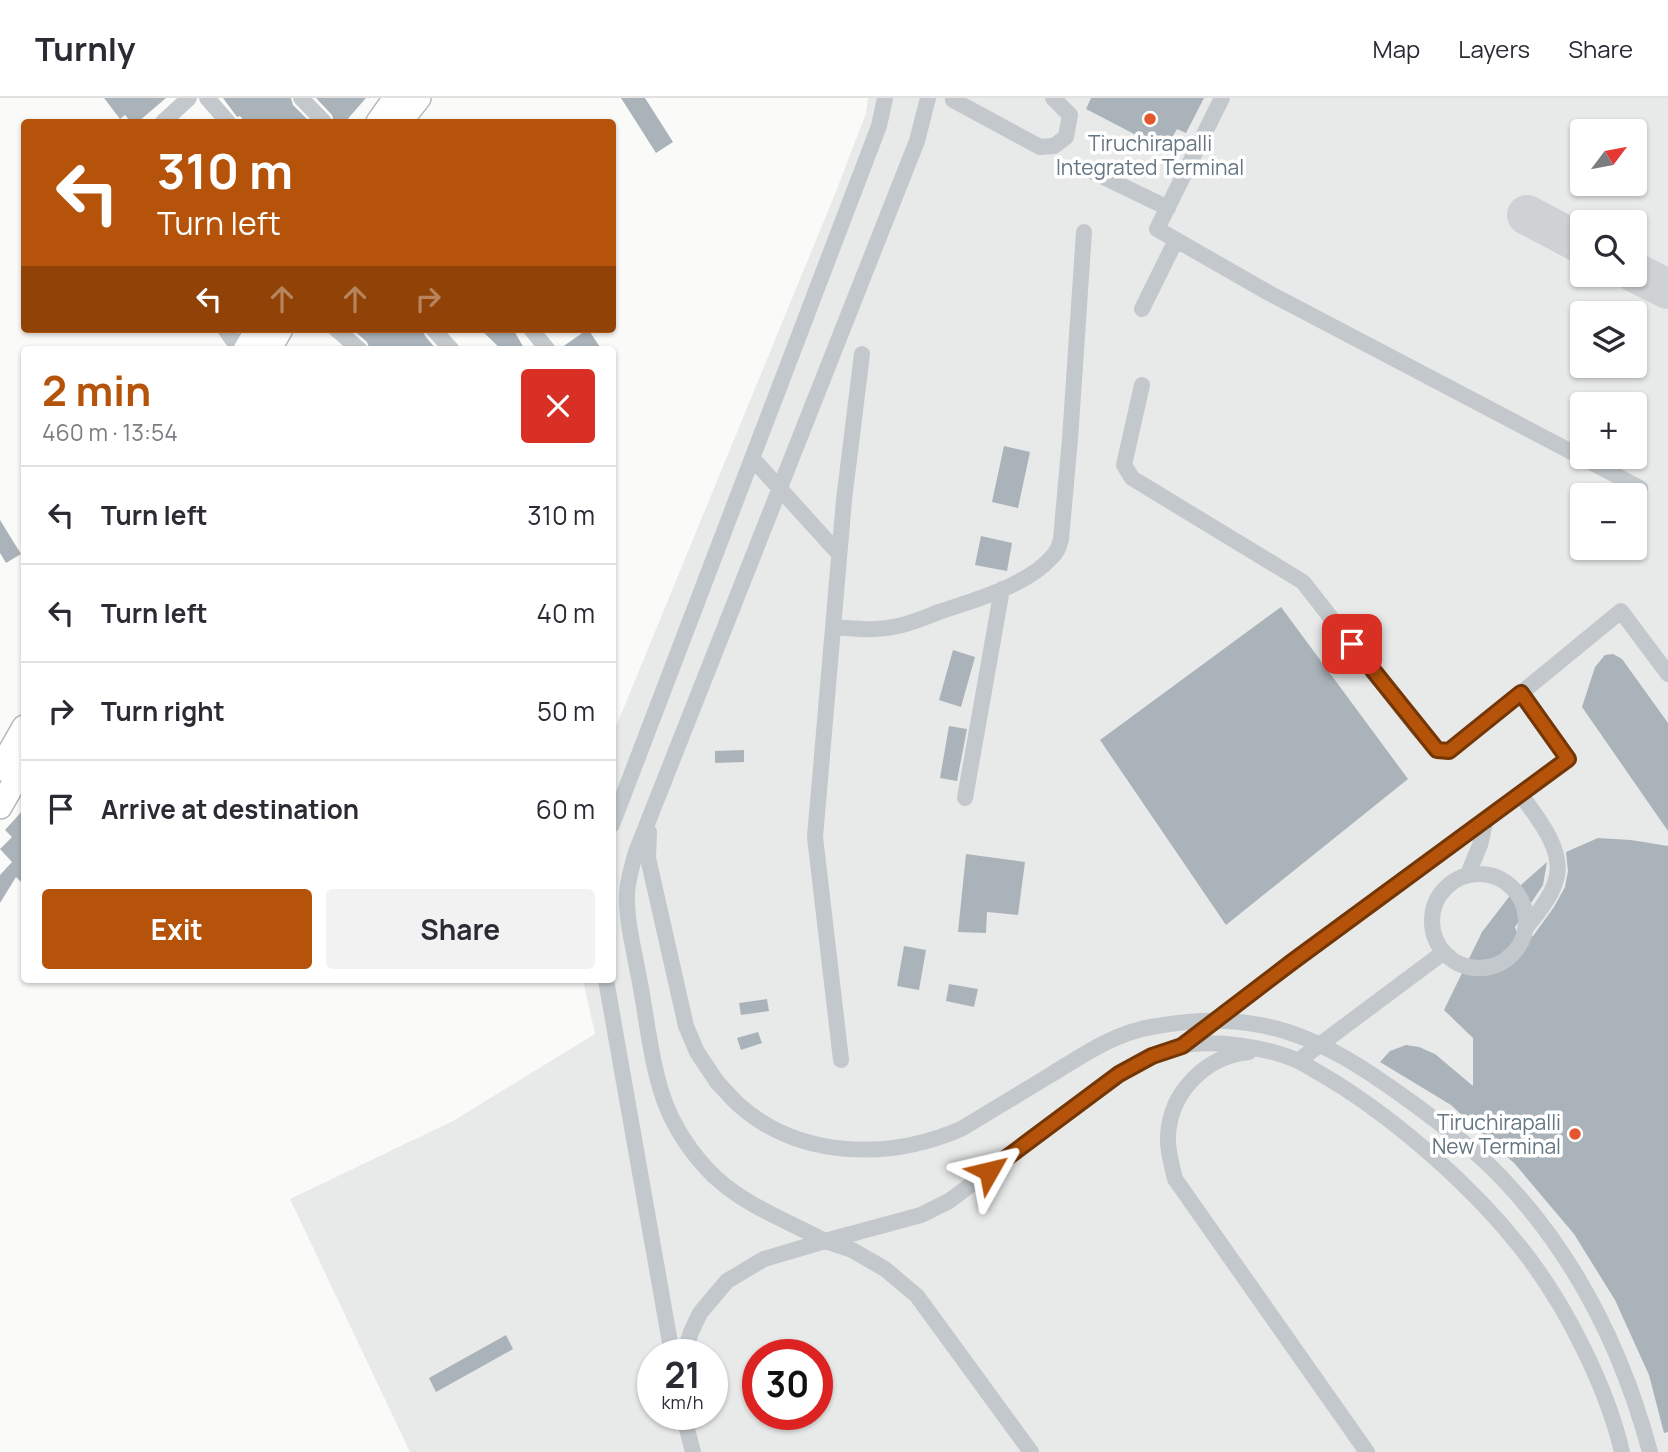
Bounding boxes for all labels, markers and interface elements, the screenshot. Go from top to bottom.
text: Turnly [35,26,136,71]
text: Map [1373,32,1420,65]
text: Layers [1458,32,1530,65]
text: Share [1568,32,1633,65]
marker: Tiruchirapalli Integrated Terminal [1142,111,1158,127]
north arrow [1570,119,1647,196]
map controls [1570,119,1647,560]
place label: Tiruchirapalli Integrated Terminal [1056,129,1244,181]
text: 310 m [157,137,293,204]
icon: left [42,147,133,238]
text: Turn left [157,201,281,245]
button: search [1570,210,1647,287]
icon: left [190,280,228,318]
icon: ahead [263,280,301,318]
icon: ahead [336,280,374,318]
icon: right [409,280,447,318]
button: layers [1570,301,1647,378]
text: 2 min [42,361,151,419]
button: close [521,369,595,443]
button: + [1570,392,1647,469]
text: 460 m · 13:54 [42,416,178,448]
button: − [1570,483,1647,560]
icon: left [42,496,80,534]
text: Turn left [101,497,208,533]
text: 310 m [527,497,595,533]
icon: left [42,594,80,632]
text: Turn left [101,595,208,631]
text: 40 m [537,595,595,631]
pin [1322,614,1382,674]
icon: arrive [1333,625,1371,663]
icon: right [42,692,80,730]
text: Turn right [101,693,225,729]
text: 50 m [537,693,595,729]
icon: arrive [42,790,80,828]
text: Arrive at destination [101,791,359,827]
text: 60 m [536,791,595,827]
button: Exit [42,889,312,969]
button: Share [326,889,595,969]
place label: Tiruchirapalli New Terminal [1432,1108,1561,1160]
marker: Tiruchirapalli New Terminal [1567,1126,1583,1142]
position arrow [952,1134,1026,1208]
speed limit sign: 30 [742,1339,833,1430]
text: 21 [664,1351,701,1399]
text: km/h [662,1390,703,1414]

